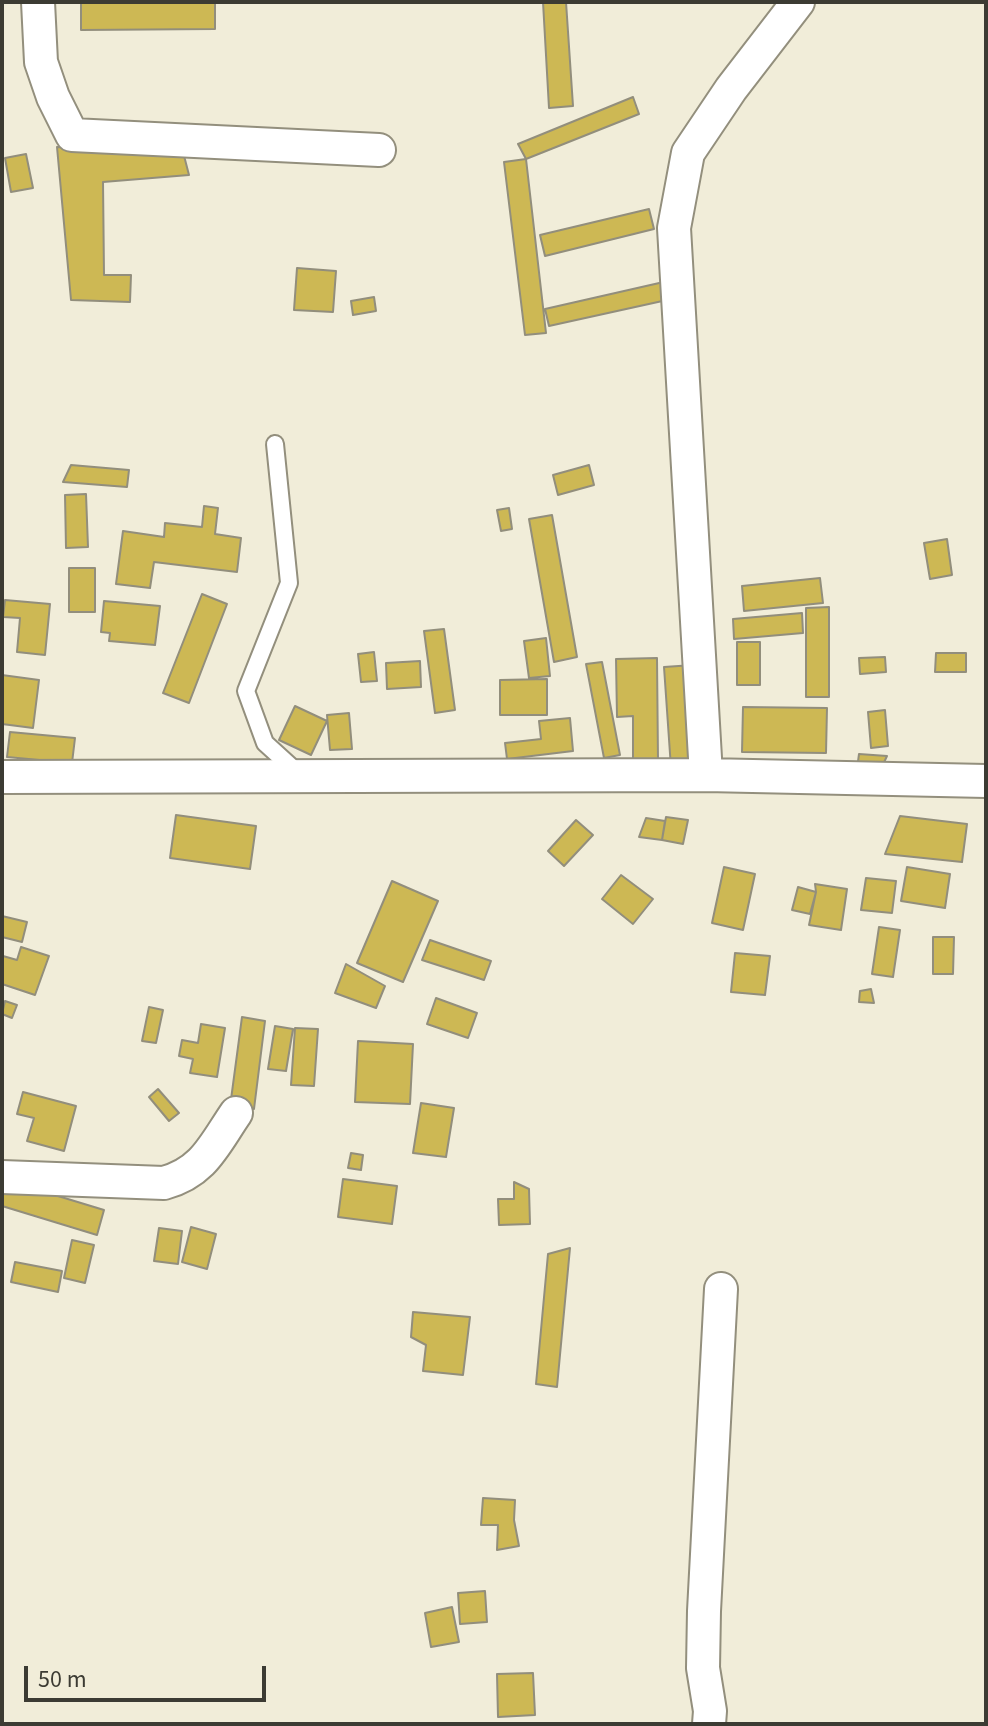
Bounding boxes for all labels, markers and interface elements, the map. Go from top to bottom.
scale bar [28,1650,270,1700]
text: 50 m [38,1662,87,1697]

